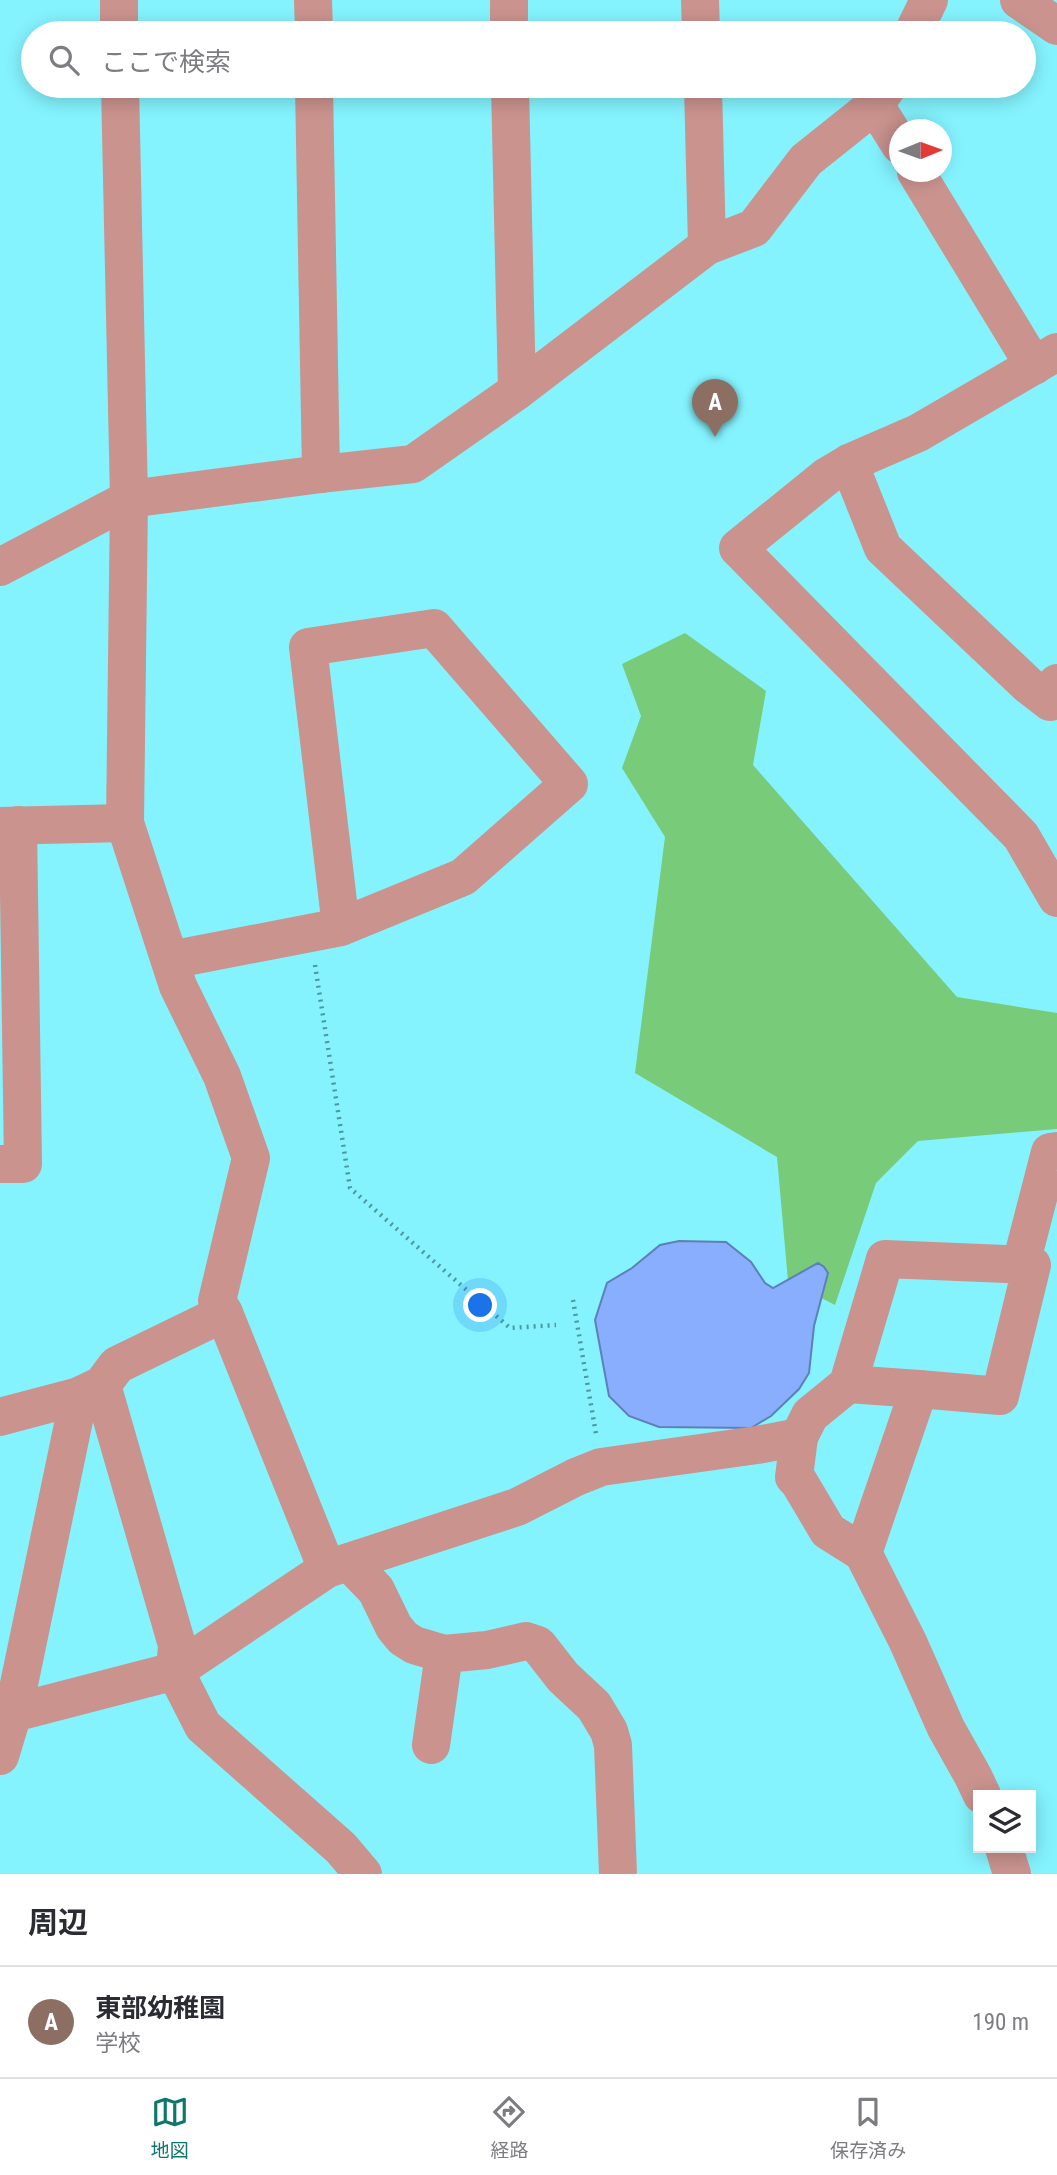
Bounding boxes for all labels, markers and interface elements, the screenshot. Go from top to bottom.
search box [21,21,1036,98]
icon: search [45,41,83,79]
text: ここで検索 [101,47,231,77]
north arrow [889,119,952,182]
pin: A [692,379,738,437]
your location [463,1288,497,1322]
map controls [973,1790,1036,1853]
button: layers [973,1790,1036,1853]
text: 周辺 [28,1905,88,1940]
text: 東部幼稚園 [95,1993,225,2023]
text: A [44,2009,58,2036]
text: 190 m [972,2009,1029,2036]
text: 学校 [95,2030,141,2057]
tab: 地図 [151,2093,189,2162]
tab: 経路 [490,2093,528,2162]
tab: 保存済み [830,2093,906,2162]

